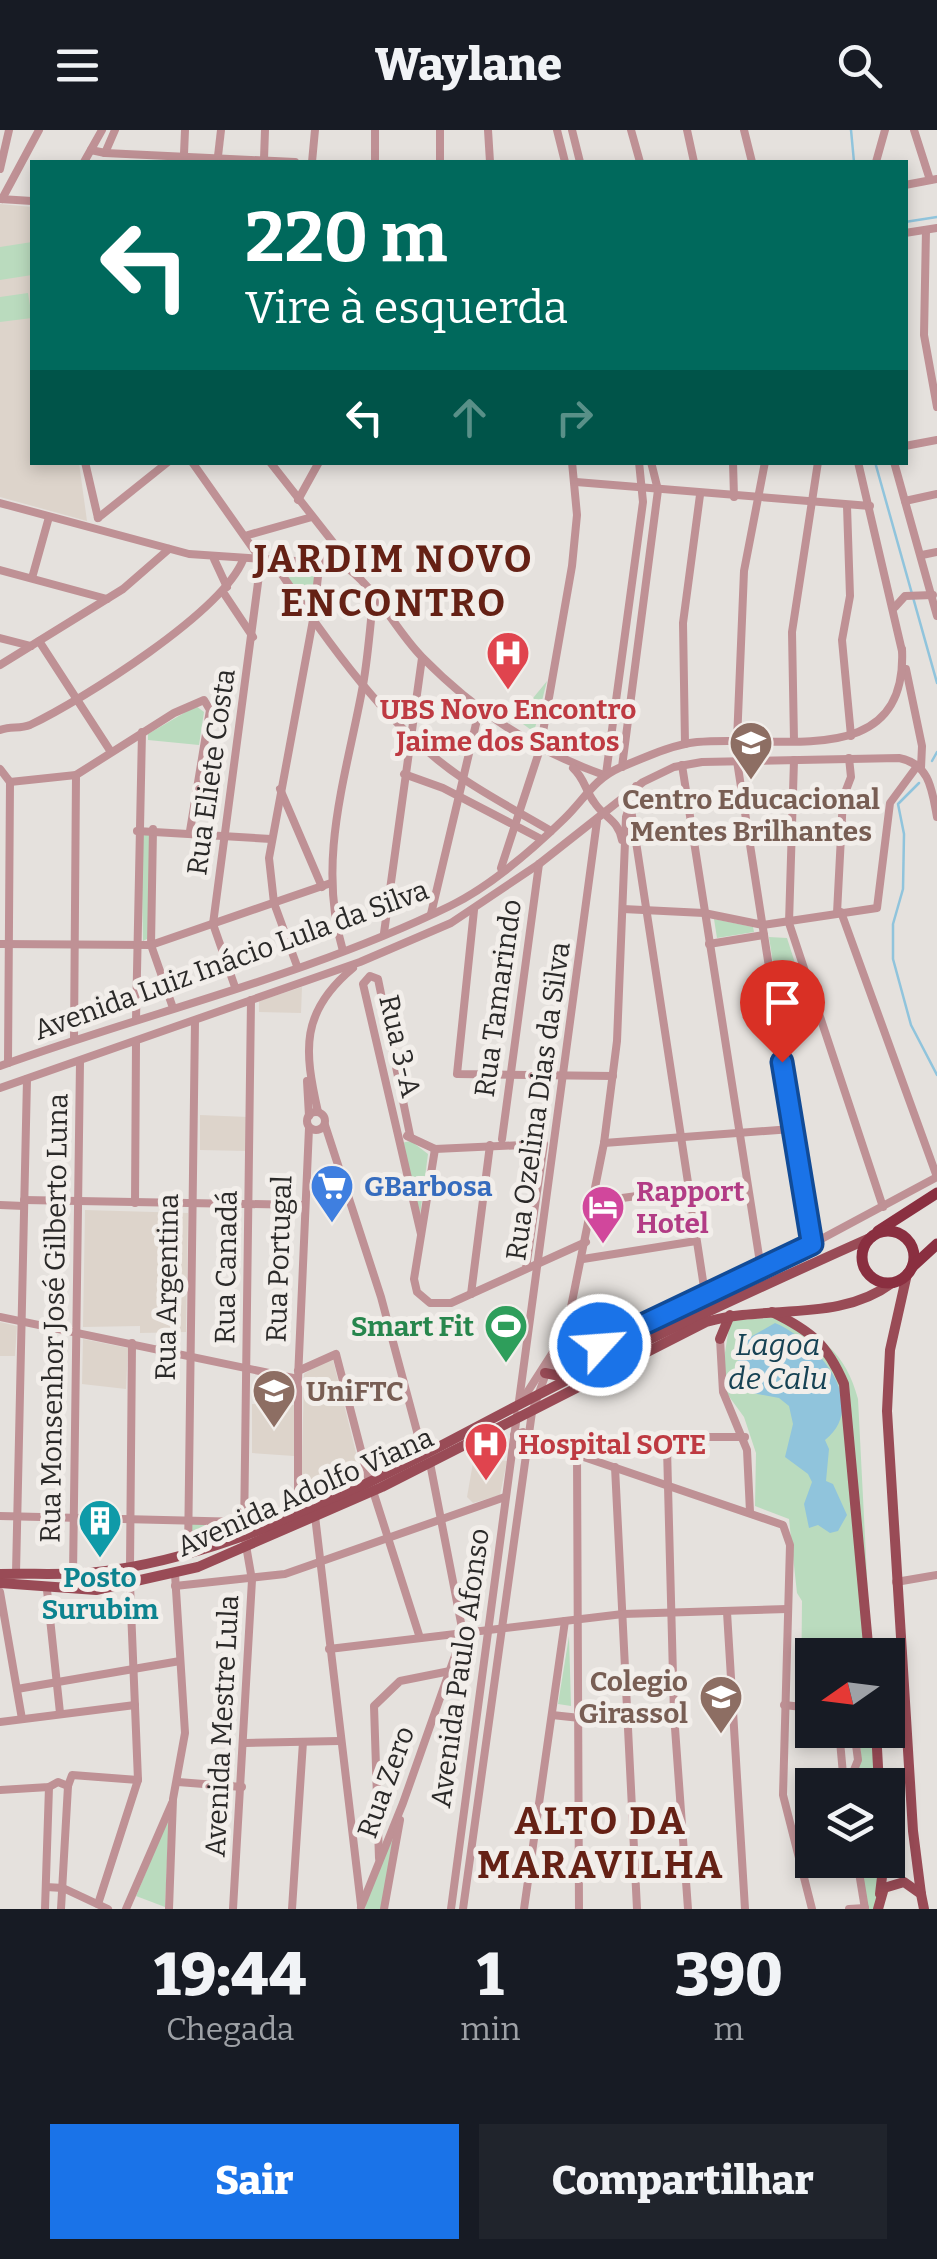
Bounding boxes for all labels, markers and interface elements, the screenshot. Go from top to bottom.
icon: menu [50,38,105,93]
text: Waylane [375,38,562,92]
icon: search [832,38,887,93]
text: 220 m [245,196,448,280]
icon: left [80,200,210,330]
text: Vire à esquerda [245,281,568,335]
icon: left [337,390,392,445]
icon: ahead [442,390,497,445]
icon: right [547,390,602,445]
district label: JARDIM NOVO ENCONTRO [252,536,534,626]
hospital icon: UBS Novo Encontro Jaime dos Santos [485,630,531,691]
street label: Rua Eliete Costa [180,667,242,877]
place label: UBS Novo Encontro Jaime dos Santos [380,693,636,758]
school or university icon: Centro Educacional Mentes Brilhantes [728,720,774,781]
place label: Centro Educacional Mentes Brilhantes [622,783,880,848]
street label: Avenida Luiz Inácio Lula da Silva [29,873,433,1047]
street label: Rua Tamarindo [468,897,528,1099]
street label: Rua Ozelina Dias da Silva [499,940,577,1262]
pin [740,960,825,1063]
icon: arrive [755,975,810,1030]
street label: Rua 3-A [372,992,428,1101]
street label: Rua Monsenhor José Gilberto Luna [34,1093,74,1543]
supermarket icon: GBarbosa [309,1163,355,1224]
place label: GBarbosa [364,1170,493,1203]
street label: Rua Portugal [260,1175,298,1343]
place label: Rapport Hotel [636,1175,745,1240]
hotel icon: Rapport Hotel [580,1184,626,1245]
street label: Rua Canadá [208,1190,244,1344]
street label: Rua Argentina [149,1193,185,1381]
position arrow [548,1293,652,1397]
sports icon: Smart Fit [483,1303,529,1364]
place label: Smart Fit [351,1310,474,1343]
water label: Lagoa de Calu [728,1327,828,1397]
school or university icon: UniFTC [251,1368,297,1429]
place label: UniFTC [306,1375,404,1408]
street label: Avenida Adolfo Viana [172,1421,438,1563]
hospital icon: Hospital SOTE [463,1421,509,1482]
place label: Hospital SOTE [518,1428,706,1461]
building icon: Posto Surubim [77,1498,123,1559]
street label: Avenida Paulo Afonso [424,1526,496,1810]
place label: Posto Surubim [41,1561,159,1626]
street label: Avenida Mestre Lula [199,1594,245,1858]
north arrow [795,1638,905,1748]
map controls [795,1638,905,1878]
place label: Colegio Girassol [579,1665,688,1730]
school or university icon: Colegio Girassol [698,1674,744,1735]
street label: Rua Zero [351,1722,421,1842]
button: layers [795,1768,905,1878]
district label: ALTO DA MARAVILHA [477,1798,725,1888]
text: 19:44 [154,1939,306,2011]
text: 1 [477,1939,504,2011]
text: 390 [675,1939,783,2011]
text: Chegada [166,2010,294,2048]
text: min [460,2010,521,2048]
text: m [714,2010,744,2048]
button: Sair [50,2124,459,2239]
button: Compartilhar [479,2124,887,2239]

